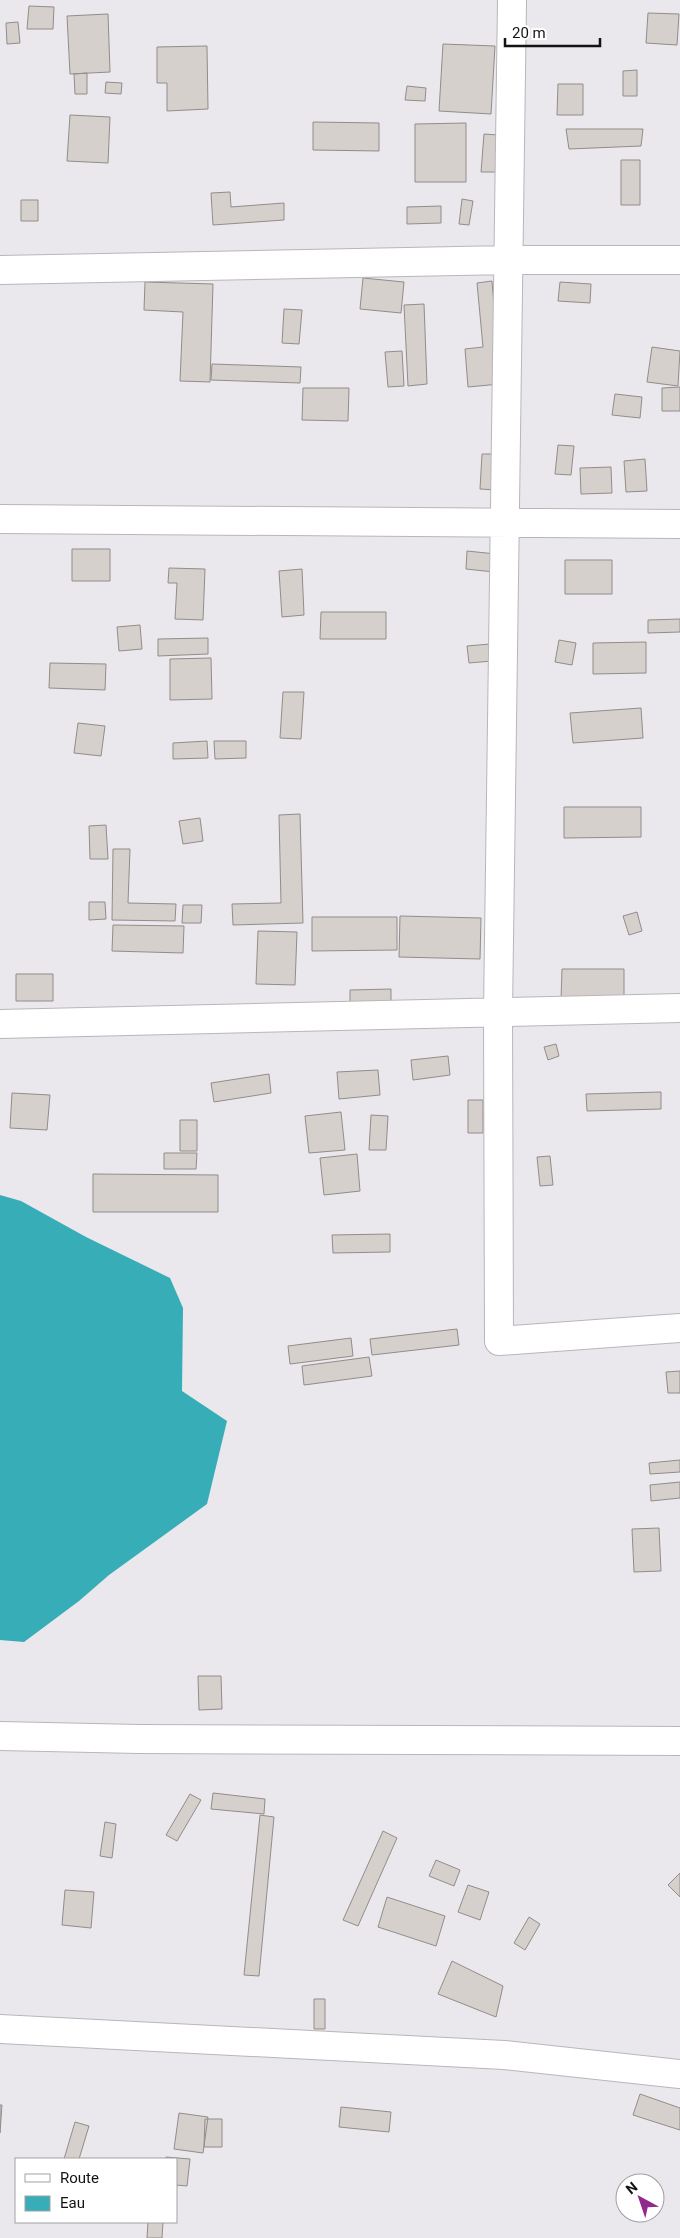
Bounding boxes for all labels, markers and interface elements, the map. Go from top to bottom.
scale bar [505,15,600,47]
text: 20 m [512,24,546,42]
legend [15,2158,178,2223]
text: Route [60,2169,99,2187]
north arrow [615,2173,665,2223]
text: N [623,2179,641,2197]
text: Eau [60,2194,85,2212]

